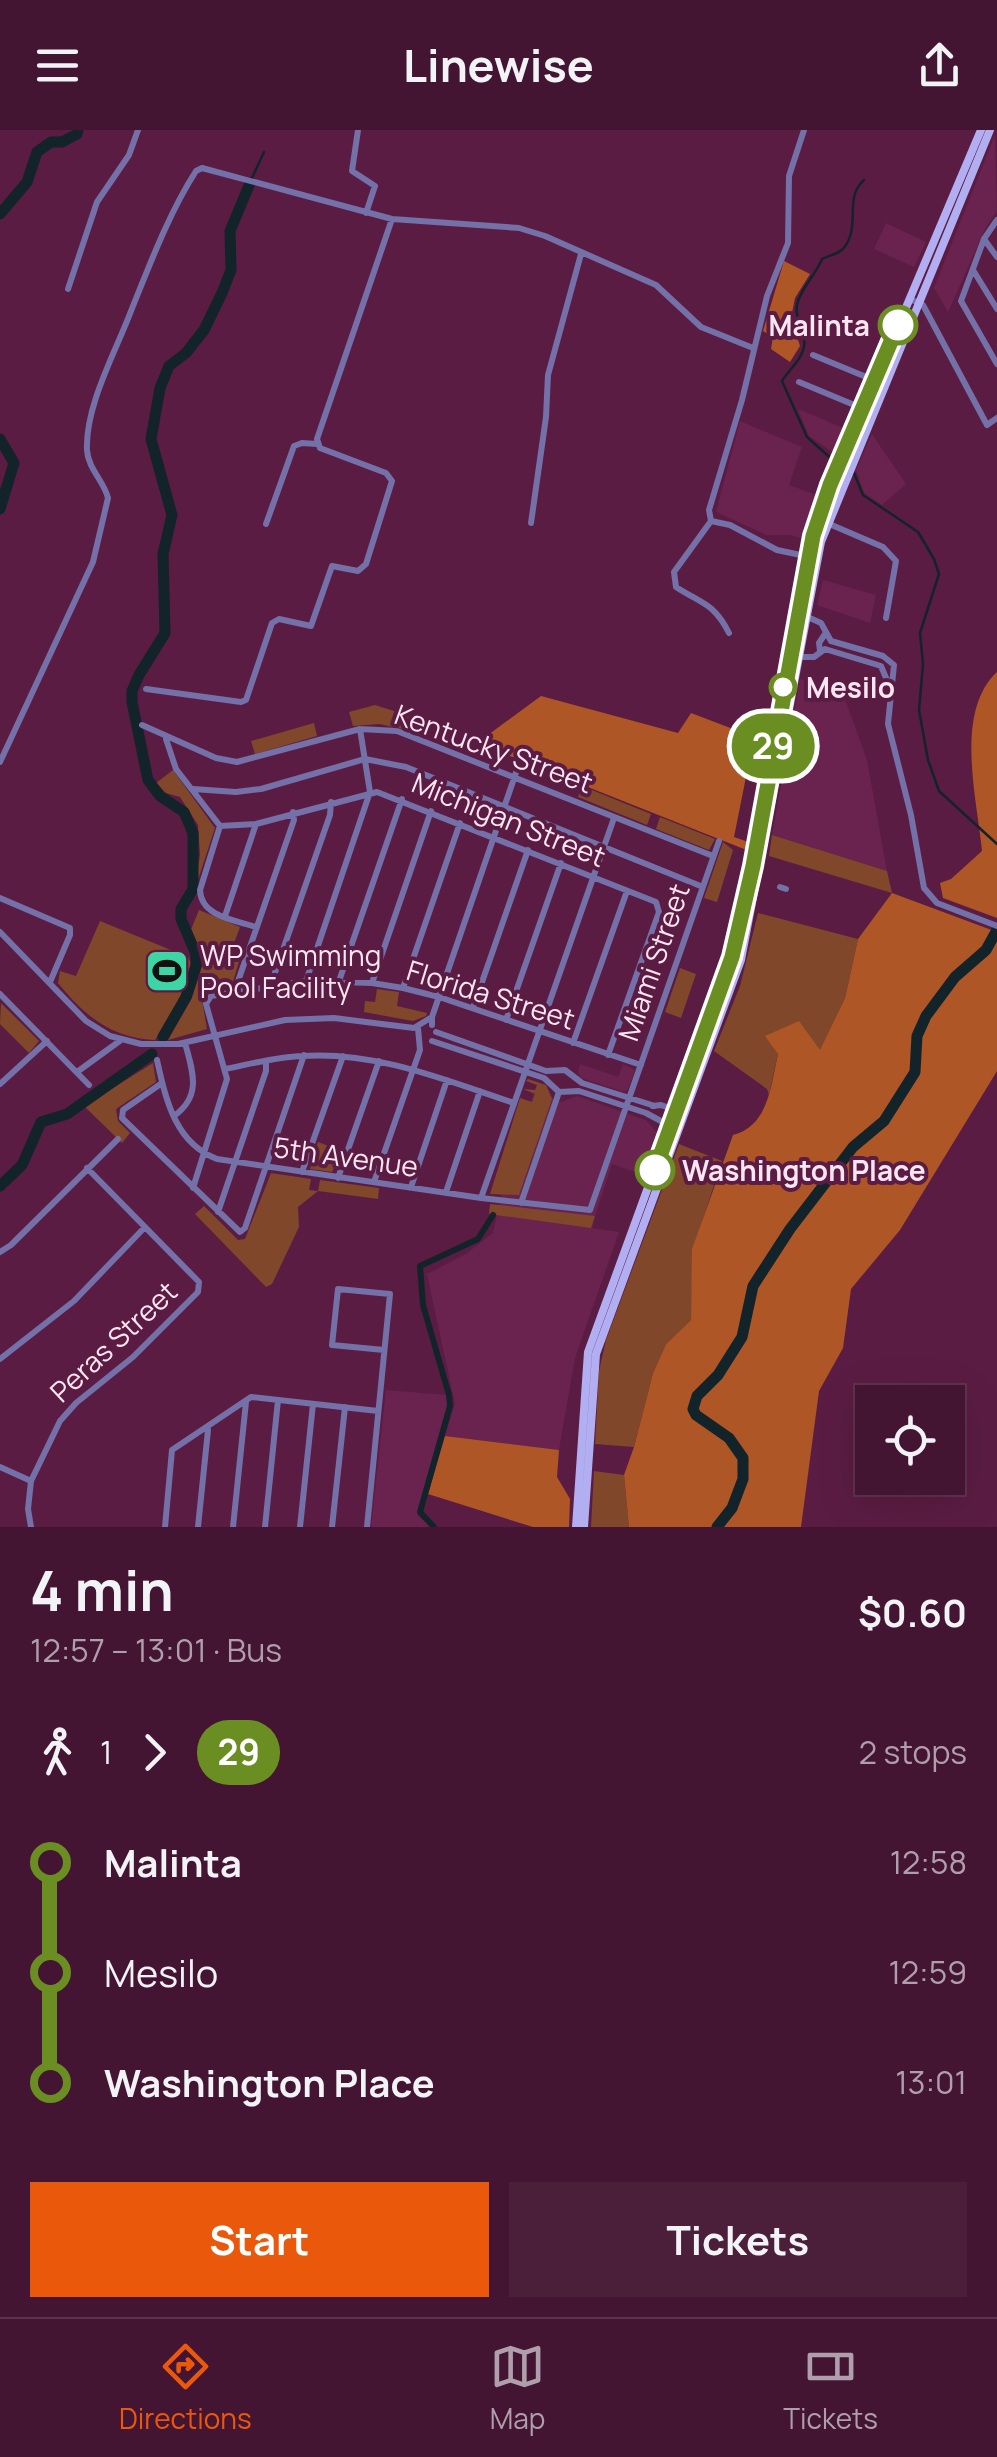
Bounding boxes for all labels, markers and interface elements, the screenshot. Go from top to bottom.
text: Linewise [403,34,594,96]
icon: menu [30,38,85,93]
icon: share [912,38,967,93]
place label: Malinta [768,306,870,344]
marker: Malinta [879,306,917,344]
place label: Mesilo [806,668,895,706]
marker: Mesilo [770,674,796,700]
street label: Kentucky Street [390,695,598,801]
line badge: 29 [728,714,818,778]
text: 29 [752,722,794,770]
street label: Michigan Street [407,763,611,875]
street label: Miami Street [608,878,698,1046]
place label: WP Swimming Pool Facility [200,936,381,1006]
sports icon: WP Swimming Pool Facility [144,948,190,994]
street label: Florida Street [402,950,580,1038]
street label: 5th Avenue [271,1127,421,1185]
marker: Washington Place [636,1151,674,1189]
place label: Washington Place [682,1151,926,1189]
street label: Peras Street [41,1272,185,1410]
map controls [855,1385,965,1495]
button: locate [855,1385,965,1495]
text: 4 min [30,1552,174,1628]
text: $0.60 [858,1586,967,1638]
text: 12:57 – 13:01 · Bus [30,1628,282,1672]
icon: walk [30,1725,85,1780]
icon: forward [127,1725,182,1780]
text: 29 [217,1728,260,1776]
text: 1 [100,1730,112,1774]
text: 2 stops [859,1730,967,1774]
text: Malinta [104,1836,242,1888]
text: 12:58 [890,1840,967,1884]
text: Mesilo [104,1946,218,1998]
text: 12:59 [888,1950,967,1994]
text: Washington Place [104,2056,435,2108]
text: 13:01 [895,2060,967,2104]
button: Start [30,2182,489,2297]
button: Tickets [509,2182,967,2297]
tab: Directions [119,2339,252,2437]
tab: Map [490,2339,545,2437]
tab: Tickets [783,2339,878,2437]

